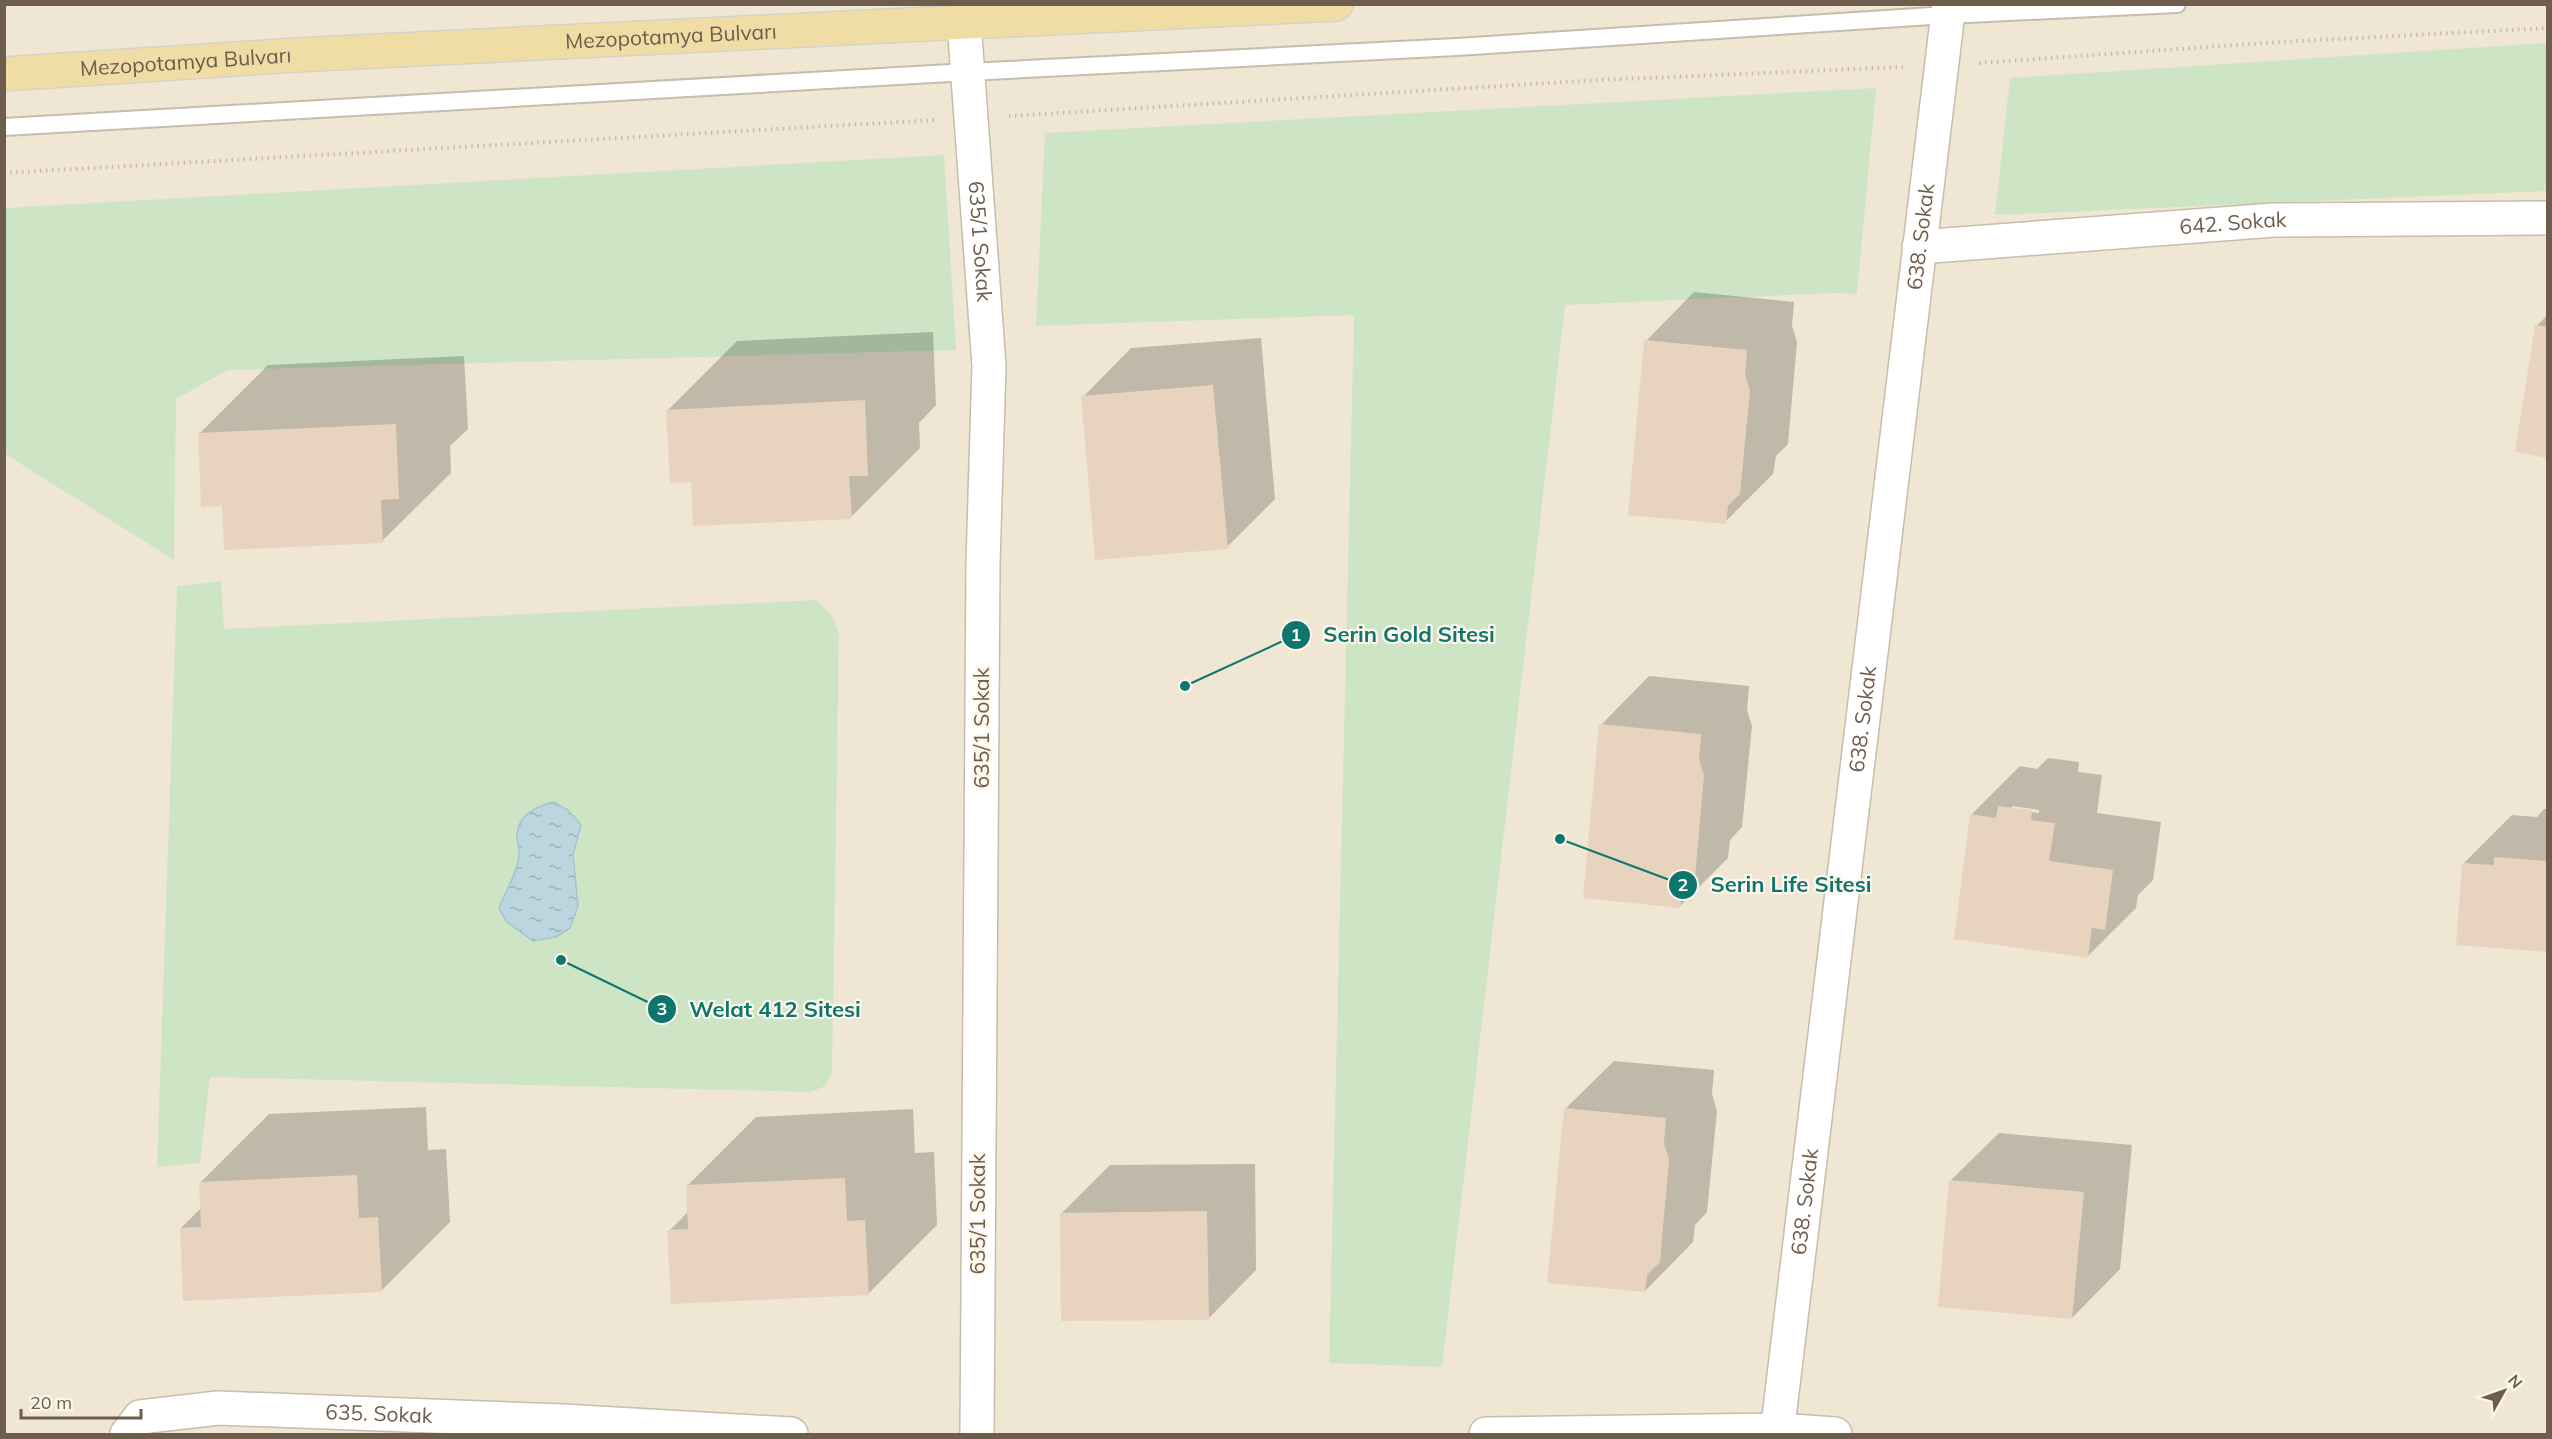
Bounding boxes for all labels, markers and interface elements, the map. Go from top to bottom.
street label: Mezopotamya Bulvarı [565,17,777,54]
street label: Mezopotamya Bulvarı [79,41,292,81]
street label: 635/1 Sokak [964,180,998,303]
street label: 638. Sokak [1901,181,1939,291]
street label: 642. Sokak [2179,206,2287,239]
callout: Serin Gold Sitesi [1281,615,1507,655]
text: Serin Gold Sitesi [1323,620,1495,648]
text: 1 [1291,623,1301,646]
street label: 638. Sokak [1843,664,1881,774]
street label: 635/1 Sokak [968,667,994,789]
callout: Serin Life Sitesi [1668,865,1883,905]
text: Serin Life Sitesi [1711,870,1871,898]
text: 2 [1678,873,1688,896]
callout: Welat 412 Sitesi [647,989,873,1029]
text: Welat 412 Sitesi [689,995,861,1023]
text: 3 [657,997,667,1020]
street label: 638. Sokak [1785,1147,1823,1256]
street label: 635/1 Sokak [964,1153,990,1275]
north arrow [2474,1361,2534,1421]
text: N [2504,1370,2527,1392]
scale bar [21,1382,141,1420]
text: 20 m [30,1391,72,1414]
street label: 635. Sokak [325,1398,433,1428]

